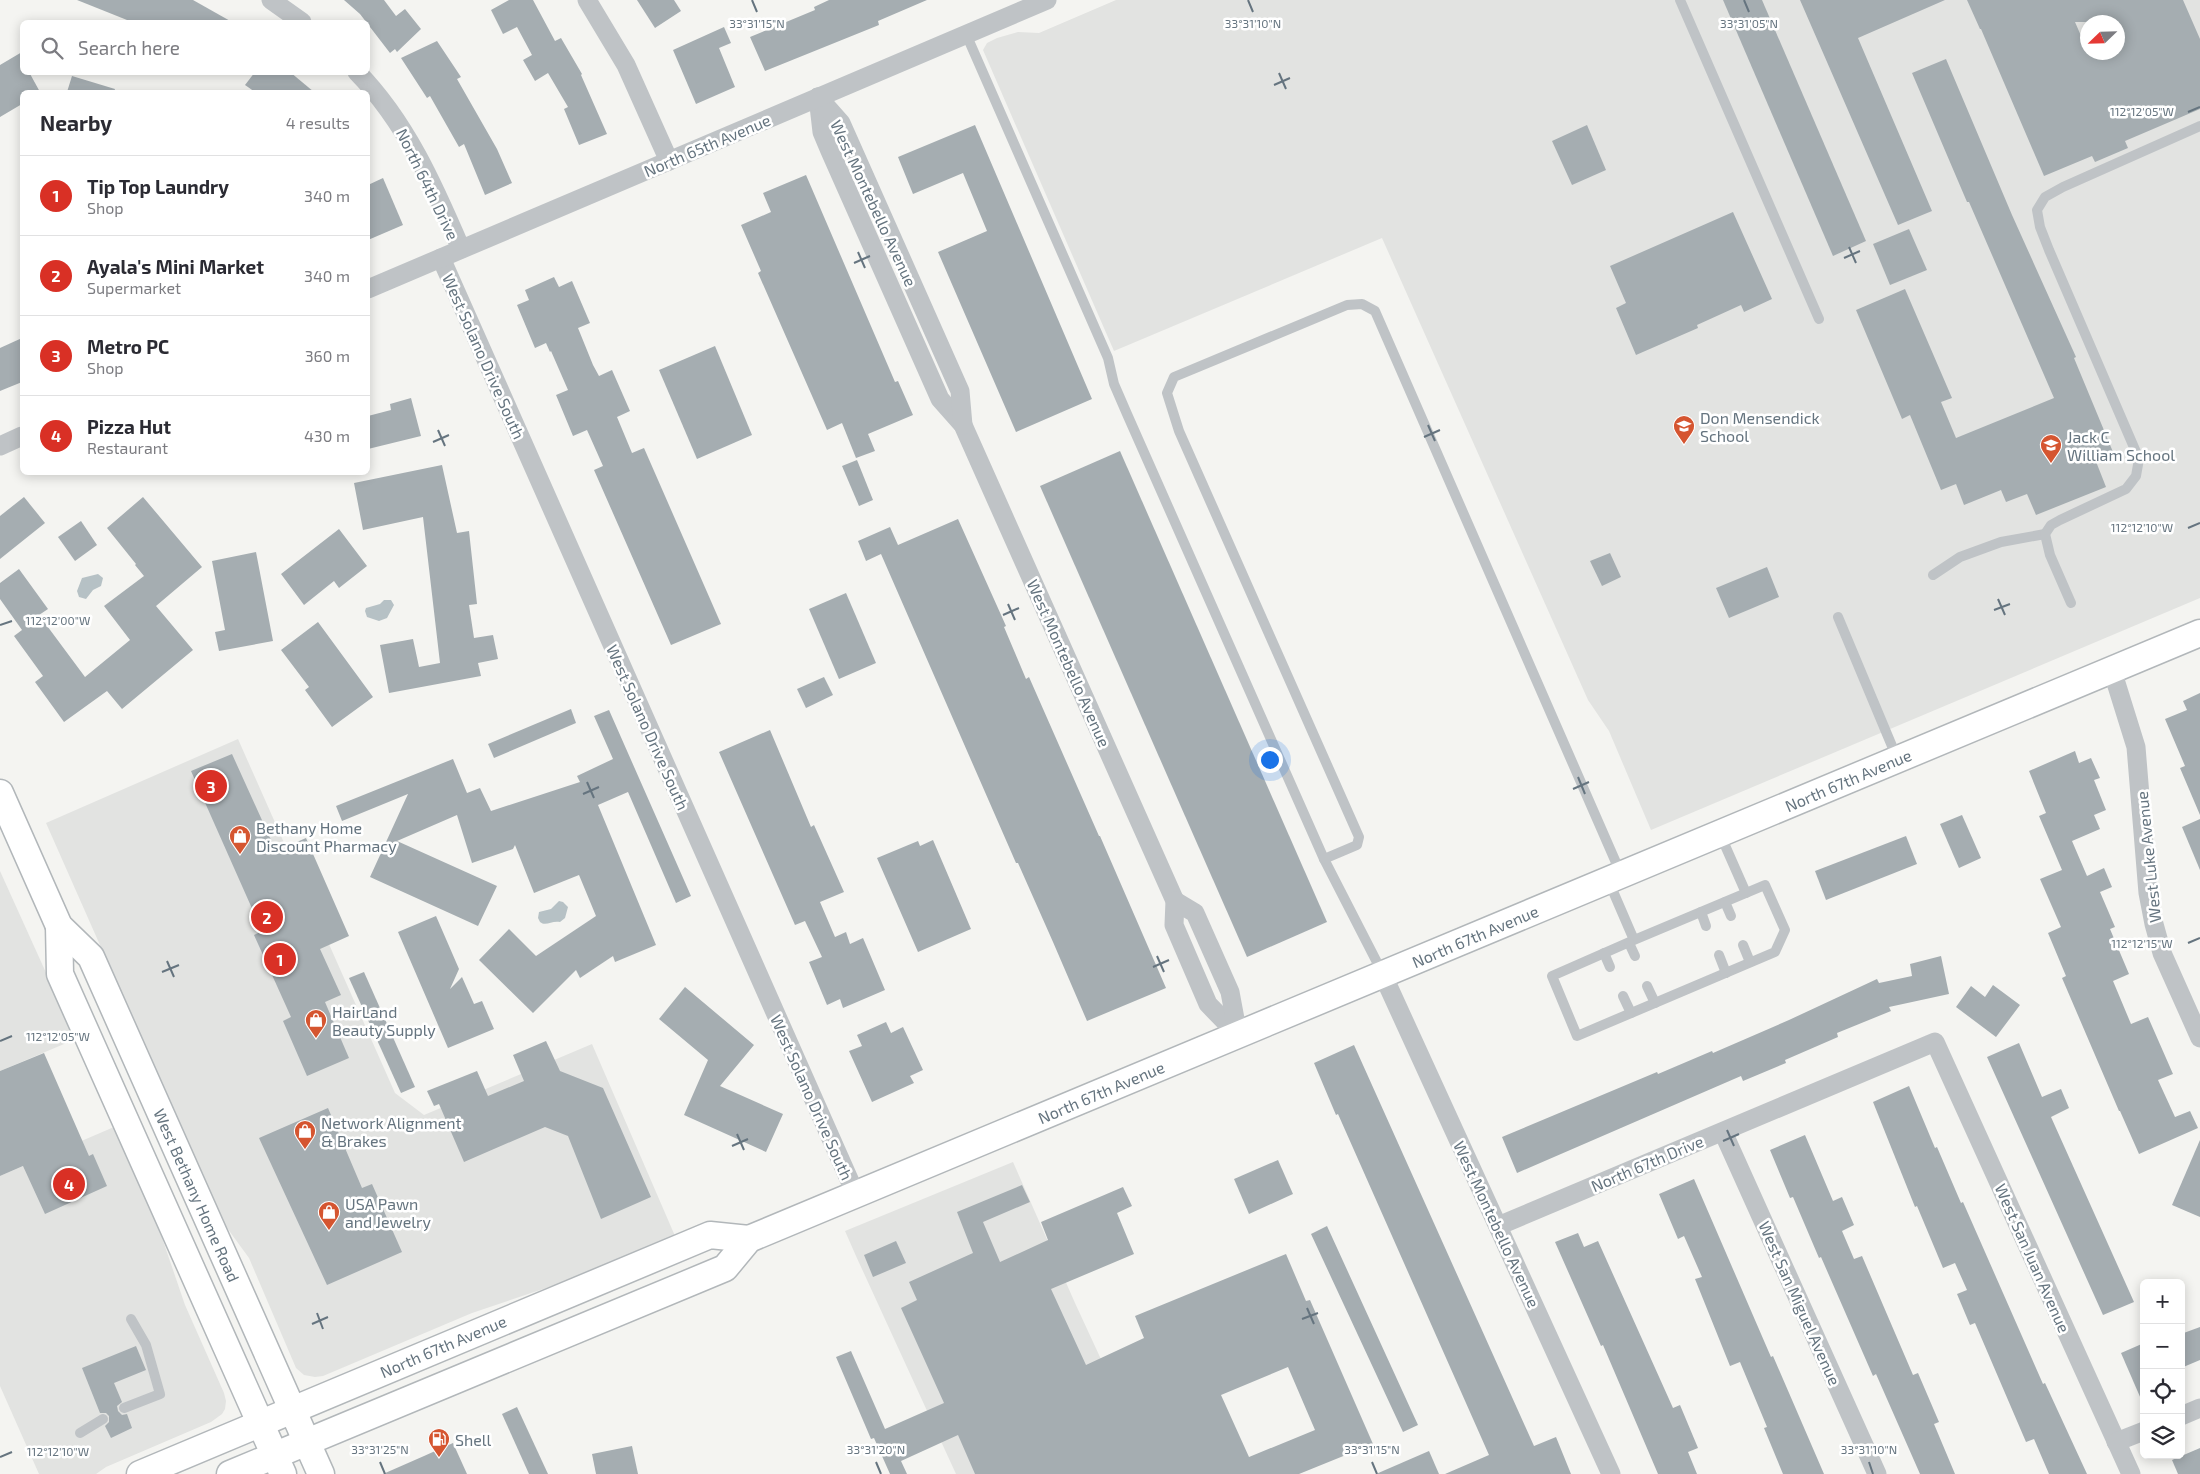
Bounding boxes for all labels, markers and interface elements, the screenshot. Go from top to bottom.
north arrow [2080,15,2125,60]
text: 33°31'15"N [729,16,785,30]
text: 33°31'10"N [1225,16,1281,30]
text: 33°31'05"N [1720,16,1778,30]
search box [20,20,370,75]
icon: search [38,34,66,62]
text: Search here [78,36,180,59]
text: 112°12'05"W [2110,104,2174,118]
text: Nearby [40,110,112,135]
street label: North 65th Avenue [641,110,773,180]
text: 4 results [286,113,350,132]
street label: West Montebello Avenue [827,117,921,289]
street label: North 64th Drive [393,125,463,243]
text: Tip Top Laundry [87,175,229,198]
text: 1 [53,186,59,205]
text: 340 m [304,186,350,205]
text: Shop [87,198,124,217]
text: Ayala's Mini Market [87,255,264,278]
text: 2 [51,266,61,285]
text: 340 m [304,266,350,285]
street label: West Solano Drive South [439,270,529,442]
text: Supermarket [87,278,181,297]
text: Metro PC [87,335,169,358]
text: 3 [51,346,61,365]
text: 360 m [305,346,350,365]
text: Shop [87,358,124,377]
place label: Don Mensendick School [1700,408,1820,445]
school or university icon: Don Mensendick School [1672,414,1696,445]
text: Pizza Hut [87,415,171,438]
text: 4 [51,426,61,445]
text: 430 m [304,426,350,445]
place label: Jack C William School [2067,427,2175,464]
school or university icon: Jack C William School [2039,433,2063,464]
text: Restaurant [87,438,168,457]
text: 112°12'10"W [2111,520,2173,534]
street label: West Montebello Avenue [1023,576,1115,750]
text: 112°12'00"W [26,613,90,627]
street label: West Solano Drive South [603,641,693,813]
street label: North 67th Avenue [1782,745,1914,815]
your location [1257,747,1283,773]
pin: 3 [195,767,227,805]
street label: West Luke Avenue [2132,790,2164,924]
place label: Bethany Home Discount Pharmacy [256,818,397,855]
shop icon: Bethany Home Discount Pharmacy [228,824,252,855]
pin: 2 [251,898,283,936]
street label: North 67th Avenue [1409,901,1541,971]
text: 112°12'15"W [2111,936,2173,950]
pin: 1 [264,940,296,978]
place label: HairLand Beauty Supply [332,1002,436,1039]
shop icon: HairLand Beauty Supply [304,1008,328,1039]
street label: West Solano Drive South [767,1011,857,1183]
text: 112°12'05"W [26,1029,90,1043]
street label: North 67th Avenue [1035,1057,1167,1127]
street label: West Bethany Home Road [150,1105,244,1285]
place label: Network Alignment & Brakes [321,1113,462,1150]
shop icon: Network Alignment & Brakes [293,1119,317,1150]
street label: North 67th Drive [1588,1131,1706,1195]
street label: West Montebello Avenue [1450,1138,1544,1310]
pin: 4 [53,1165,85,1203]
street label: West San Juan Avenue [1992,1181,2074,1335]
place label: USA Pawn and Jewelry [345,1194,431,1231]
shop icon: USA Pawn and Jewelry [317,1200,341,1231]
street label: West San Miguel Avenue [1755,1218,1845,1388]
map controls [2140,1279,2185,1459]
button: + [2140,1279,2185,1324]
street label: North 67th Avenue [377,1311,509,1381]
button: − [2140,1324,2185,1369]
button: locate [2140,1369,2185,1414]
button: layers [2140,1414,2185,1459]
fuel station icon: Shell [427,1427,451,1458]
place label: Shell [455,1430,492,1449]
text: 33°31'25"N [351,1442,409,1456]
text: 33°31'20"N [847,1442,905,1456]
text: 33°31'15"N [1344,1442,1400,1456]
text: 33°31'10"N [1841,1442,1897,1456]
text: 112°12'10"W [27,1444,89,1458]

